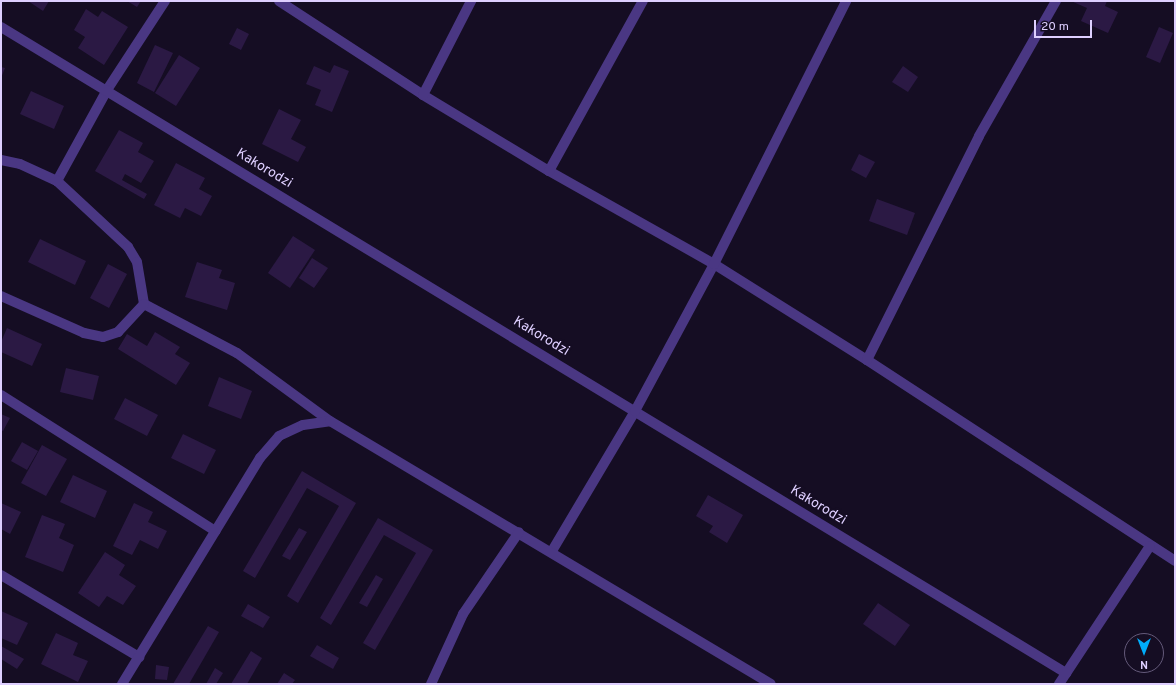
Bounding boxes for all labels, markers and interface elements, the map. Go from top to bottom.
scale bar [1036,12,1094,38]
text: 20 m [1041,19,1069,35]
street label: Kakorodzi [233,146,295,192]
street label: Kakorodzi [510,314,572,360]
street label: Kakorodzi [787,483,849,529]
north arrow [1124,633,1164,673]
text: N [1140,657,1148,671]

